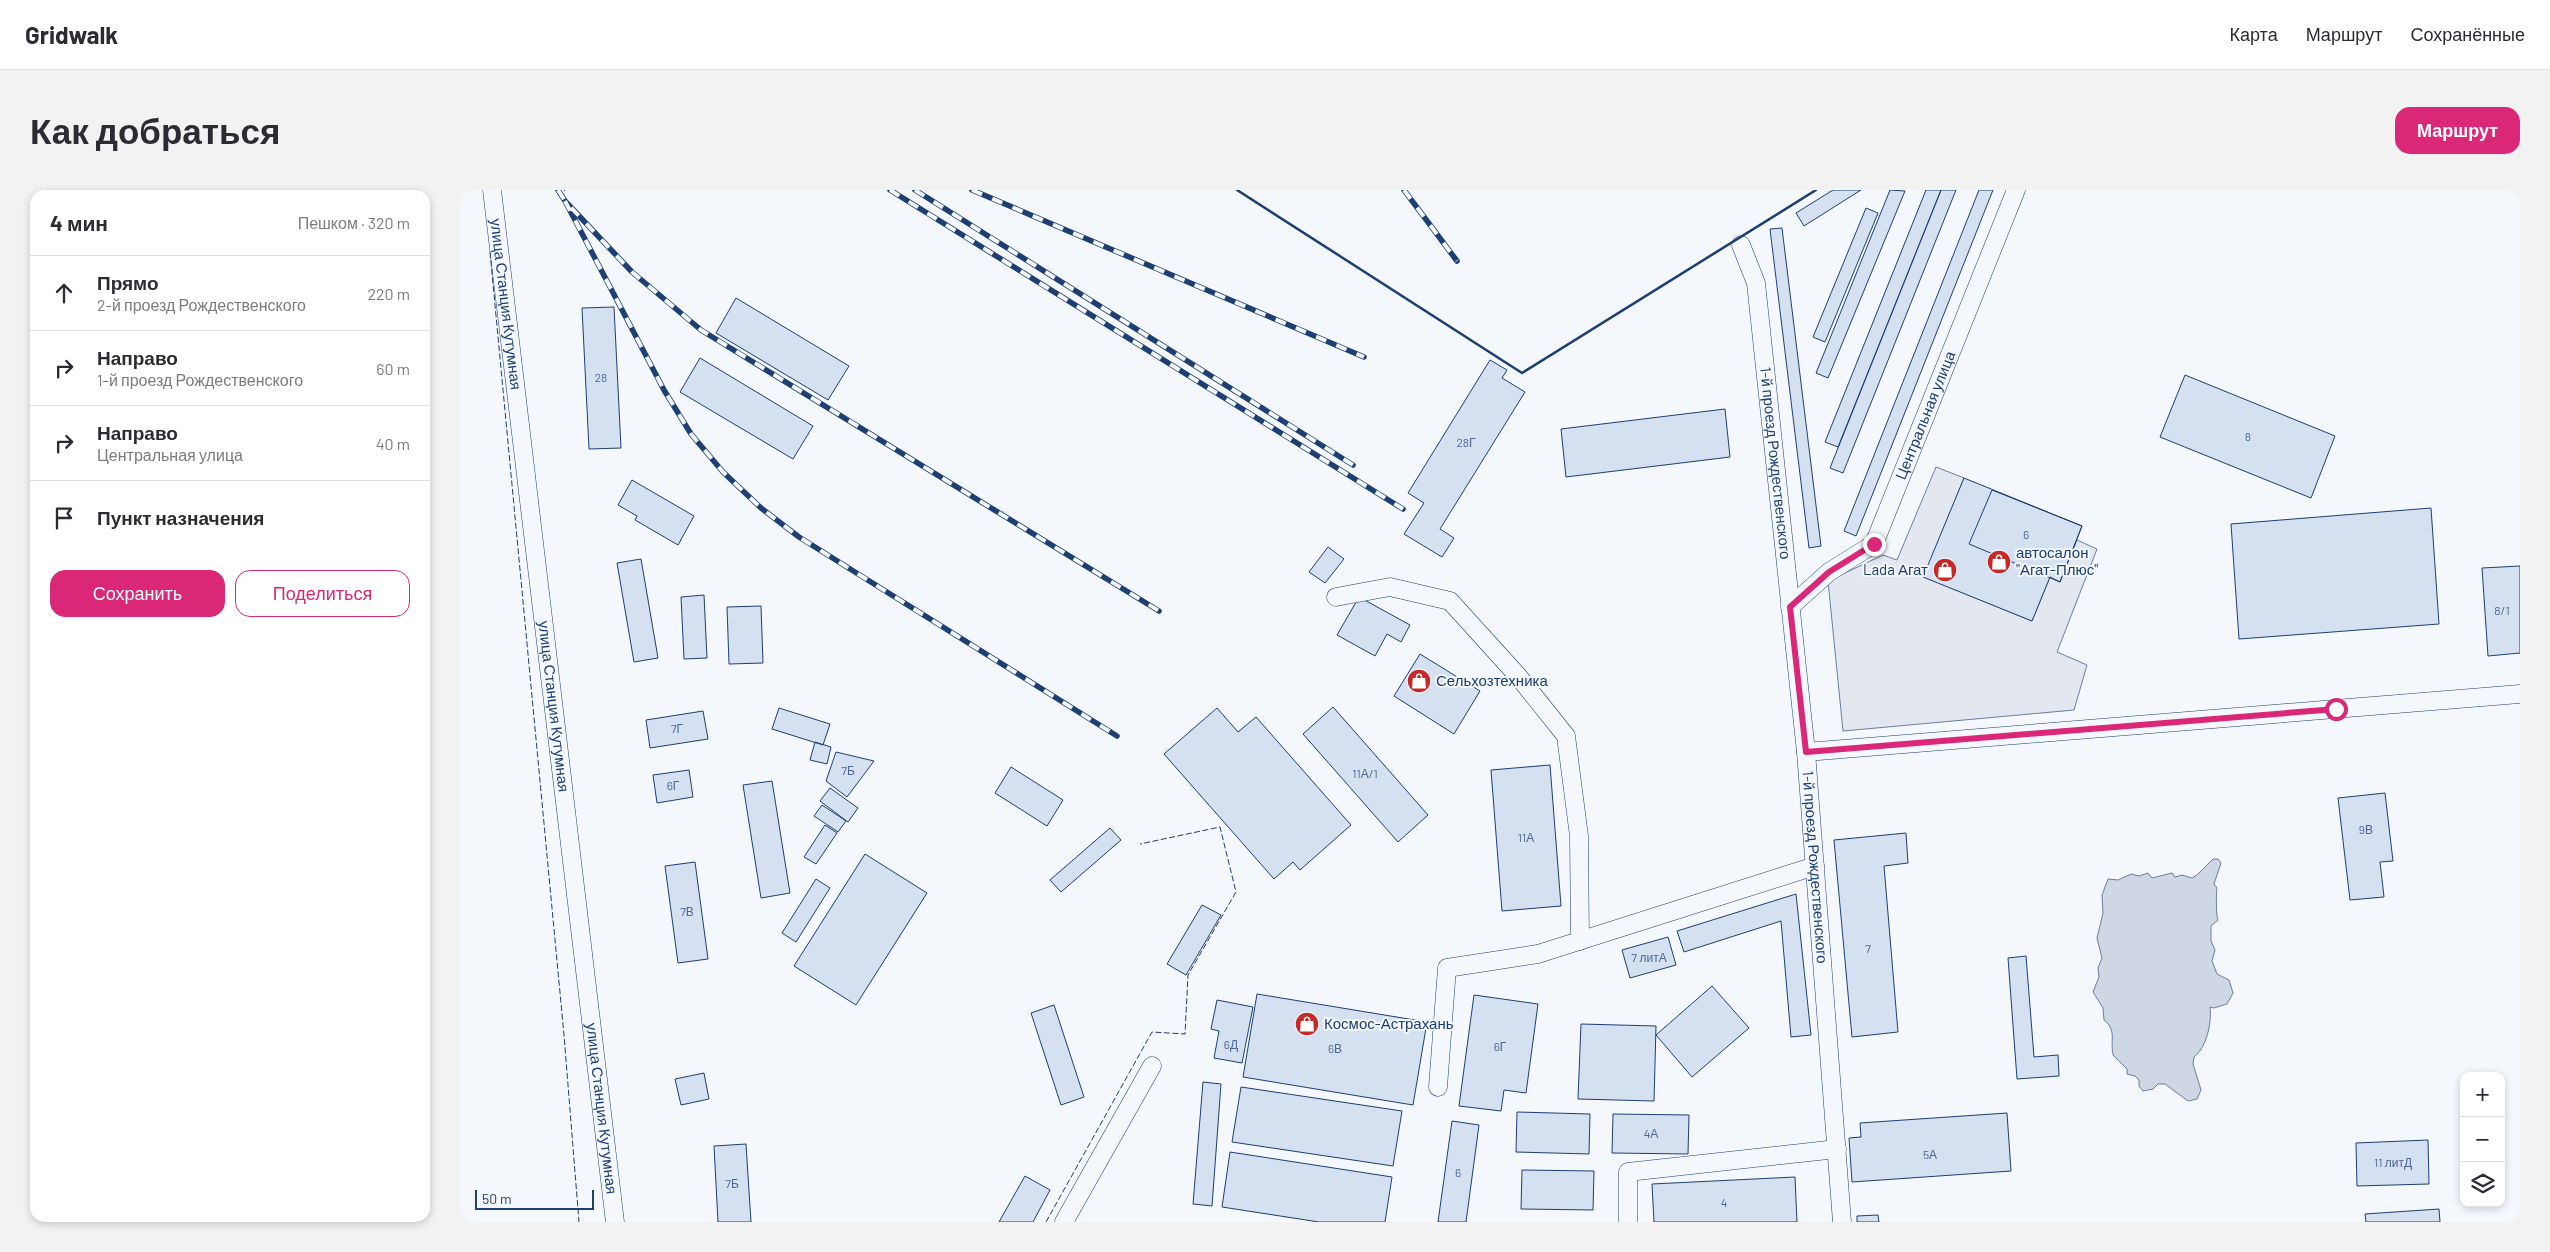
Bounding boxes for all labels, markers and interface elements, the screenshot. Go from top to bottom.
text: Gridwalk [25,20,118,49]
text: Карта [2230,23,2278,45]
text: Маршрут [2306,23,2382,45]
text: Сохранённые [2410,23,2525,45]
button: Маршрут [2395,107,2520,154]
text: Как добраться [30,109,280,151]
text: 4 мин [50,210,108,235]
text: Пешком · 320 m [298,213,410,232]
street label: улица Станция Кутумная [487,217,526,391]
text: Прямо [97,271,159,294]
icon: ahead [50,279,78,307]
text: 220 m [367,284,410,303]
text: 2-й проезд Рождественского [97,295,306,314]
text: Направо [97,346,178,369]
street label: Центральная улица [1891,347,1959,482]
icon: right [50,354,78,382]
text: 60 m [376,359,410,378]
street label: 1-й проезд Рождественского [1757,366,1795,560]
text: 1-й проезд Рождественского [97,370,303,389]
house number: 28 [595,370,607,384]
text: Направо [97,421,178,444]
icon: right [50,429,78,457]
house number: 8 [2245,429,2251,443]
text: 40 m [376,434,410,453]
house number: 28Г [1456,435,1476,449]
text: Центральная улица [97,445,243,464]
icon: arrive [50,504,78,532]
text: Пункт назначения [97,506,264,529]
house number: 6 [2023,527,2029,541]
route end [1863,533,1886,556]
place label: автосалон "Агат-Плюс" [2016,543,2098,578]
shop icon: автосалон "Агат-Плюс" [1986,549,2012,575]
shop icon: Lada Агат [1932,557,1958,583]
place label: Lada Агат [1863,560,1928,578]
button: Сохранить [50,570,225,617]
button: Поделиться [235,570,410,617]
house number: 8/1 [2494,603,2510,617]
street label: улица Станция Кутумная [535,620,574,793]
shop icon: Сельхозтехника [1406,668,1432,694]
place label: Сельхозтехника [1436,671,1548,689]
route start [2325,698,2348,721]
house number: 7Г [671,721,684,735]
house number: 7Б [841,763,855,777]
house number: 11А/1 [1352,766,1378,780]
street label: 1-й проезд Рождественского [1799,770,1832,964]
house number: 6Г [667,778,680,792]
house number: 9В [2359,822,2373,836]
house number: 11А [1518,830,1534,844]
house number: 7В [680,904,694,918]
house number: 7 [1865,941,1871,955]
house number: 7 литА [1631,950,1667,964]
shop icon: Космос-Астрахань [1294,1011,1320,1037]
place label: Космос-Астрахань [1324,1014,1454,1032]
street label: улица Станция Кутумная [583,1022,622,1195]
house number: 6Д [1224,1037,1238,1052]
house number: 6Г [1494,1039,1507,1053]
house number: 6В [1328,1041,1342,1055]
map controls [2460,1072,2505,1207]
button: + [2460,1072,2505,1117]
button: − [2460,1117,2505,1162]
house number: 4А [1644,1126,1658,1140]
house number: 5А [1923,1147,1937,1161]
house number: 11 литД [2374,1155,2412,1170]
button: layers [2460,1162,2505,1207]
house number: 6 [1455,1165,1461,1179]
house number: 7Б [725,1176,739,1190]
scale bar [475,1187,594,1210]
text: 50 m [482,1190,511,1207]
house number: 4 [1721,1195,1727,1209]

